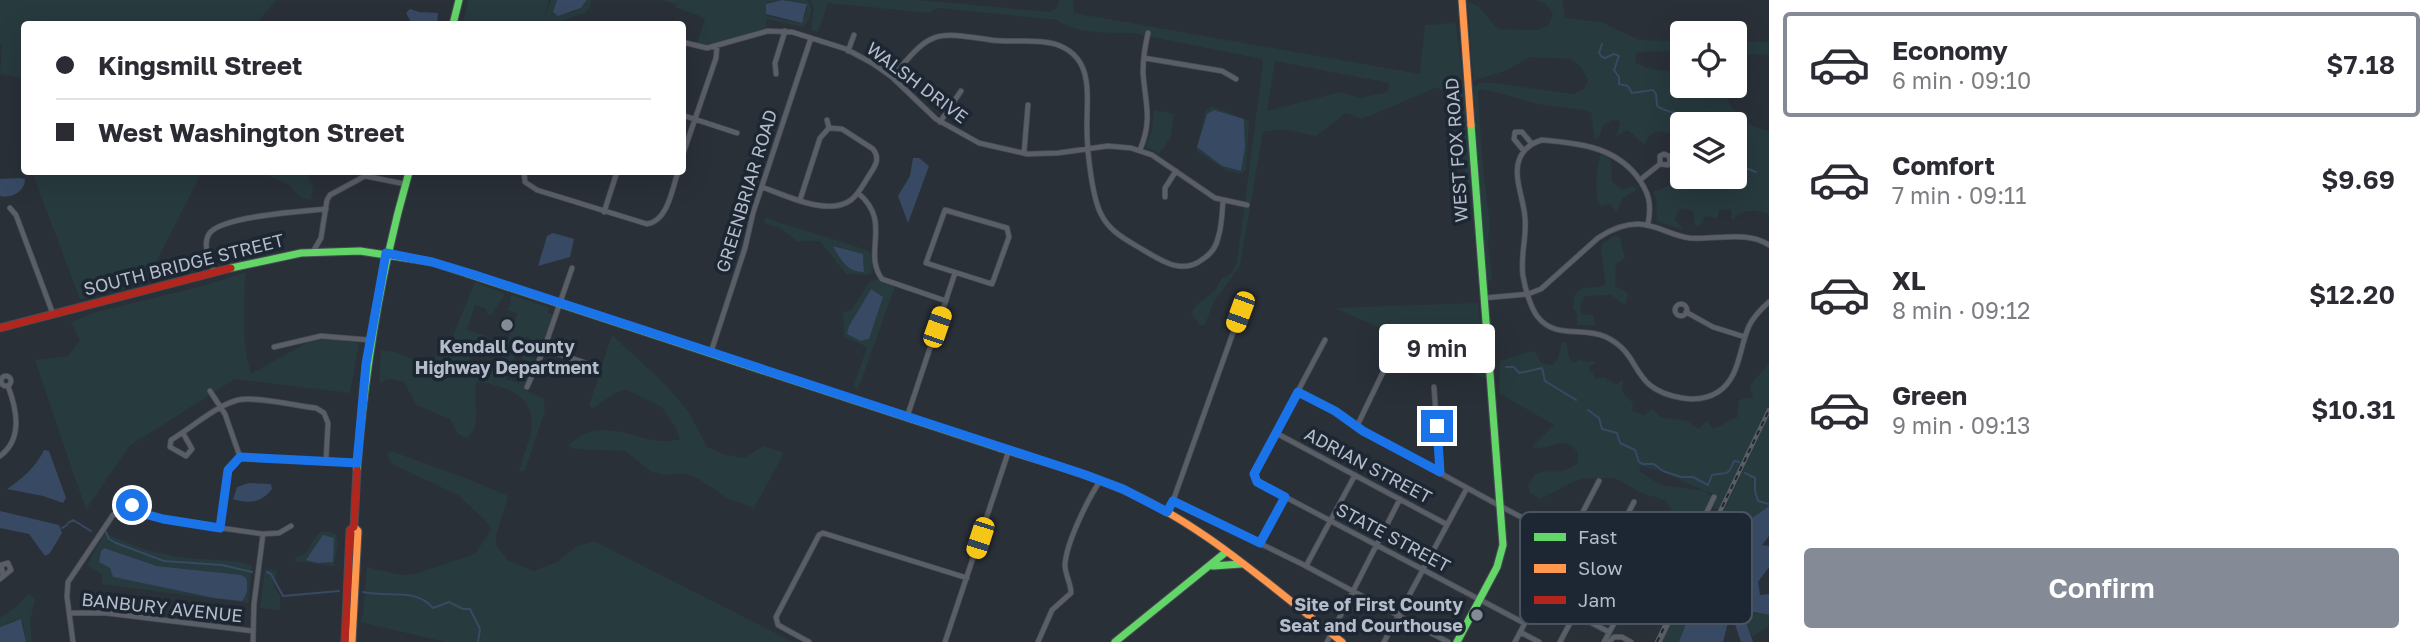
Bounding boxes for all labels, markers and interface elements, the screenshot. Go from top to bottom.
map controls [1670,21,1747,189]
button: locate [1670,21,1747,98]
icon: car [1808,33,1871,96]
text: Economy [1892,35,2008,66]
street label: WALSH DRIVE [863,37,973,128]
text: $7.18 [2326,49,2395,80]
text: Kingsmill Street [98,50,302,81]
text: 6 min · 09:10 [1892,66,2031,94]
street label: WEST FOX ROAD [1440,77,1472,223]
street label: GREENBRIAR ROAD [711,107,781,275]
button: layers [1670,112,1747,189]
text: West Washington Street [98,117,405,148]
icon: car [1808,148,1871,211]
text: Comfort [1892,150,1995,181]
text: $9.69 [2321,164,2395,195]
text: 7 min · 09:11 [1892,181,2026,209]
street label: SOUTH BRIDGE STREET [81,228,286,300]
icon: car [1808,263,1871,326]
text: XL [1892,265,1926,296]
text: $12.20 [2309,279,2395,310]
car [1223,289,1258,335]
text: 8 min · 09:12 [1892,296,2030,324]
car [921,304,954,350]
marker: Kendall County Highway Department [499,317,515,333]
callout: 9 min [1379,324,1495,374]
text: 9 min [1407,334,1467,362]
place label: Kendall County Highway Department [415,335,599,378]
icon: car [1808,378,1871,441]
text: Green [1892,380,1967,411]
text: $10.31 [2311,394,2395,425]
route end [1421,410,1453,442]
text: 9 min · 09:13 [1892,411,2030,439]
street label: ADRIAN STREET [1301,422,1436,508]
route start [116,489,148,521]
street label: STATE STREET [1333,498,1454,576]
legend [1520,512,1752,624]
car [964,515,997,561]
text: Fast [1578,525,1617,548]
button: Confirm [1804,548,2399,628]
text: Slow [1578,556,1623,579]
street label: BANBURY AVENUE [81,588,244,626]
text: Jam [1578,588,1616,611]
place label: Site of First County Seat and Courthouse [1279,593,1463,636]
marker: Site of First County Seat and Courthouse [1469,607,1485,623]

